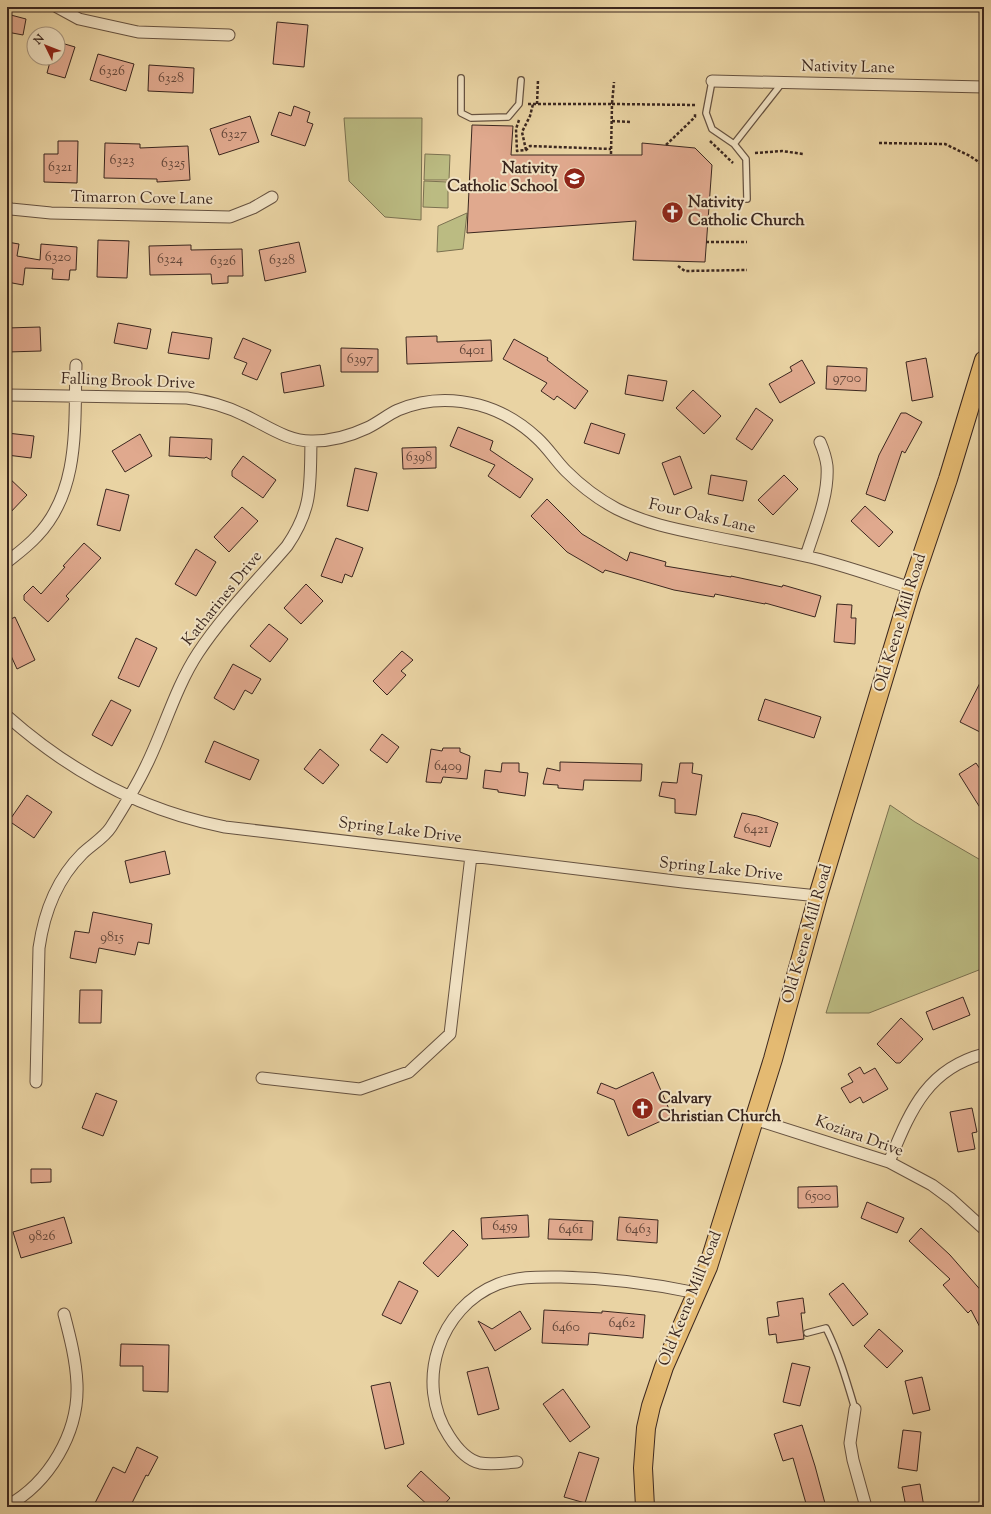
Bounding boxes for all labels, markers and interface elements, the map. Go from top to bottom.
north arrow [26,26,66,66]
text: N [30,31,48,49]
street label: Nativity Lane [801,56,895,80]
house number: 6326 [99,62,125,82]
house number: 6328 [158,69,184,89]
house number: 6327 [221,125,247,145]
house number: 6323 [110,151,135,171]
house number: 6325 [161,154,185,174]
house number: 6321 [48,158,72,178]
place label: Nativity Catholic School [447,158,559,199]
school or university icon: Nativity Catholic School [561,165,587,191]
street label: Timarron Cove Lane [71,186,213,212]
place label: Nativity Catholic Church [688,192,805,233]
church icon: Nativity Catholic Church [660,199,686,225]
house number: 6320 [45,248,71,268]
house number: 6324 [157,250,183,270]
house number: 6328 [269,251,295,271]
house number: 6326 [210,252,236,272]
house number: 6401 [459,341,485,361]
house number: 6397 [347,350,373,370]
street label: Falling Brook Drive [61,368,195,396]
house number: 9700 [833,369,861,389]
house number: 6398 [406,448,432,468]
street label: Four Oaks Lane [646,494,758,540]
street label: Katharines Drive [177,547,269,651]
street label: Old Keene Mill Road [869,551,933,695]
house number: 6409 [434,757,462,777]
street label: Spring Lake Drive [337,812,463,850]
house number: 6421 [743,820,769,840]
street label: Spring Lake Drive [658,852,784,888]
street label: Old Keene Mill Road [777,862,839,1006]
house number: 9815 [100,928,124,948]
place label: Calvary Christian Church [658,1088,782,1129]
church icon: Calvary Christian Church [630,1095,656,1121]
street label: Koziara Drive [812,1110,906,1164]
house number: 6500 [805,1187,831,1207]
house number: 6459 [492,1217,518,1237]
house number: 6461 [558,1220,584,1240]
house number: 6463 [625,1220,651,1240]
house number: 9826 [28,1227,56,1247]
street label: Old Keene Mill Road [653,1228,729,1370]
house number: 6462 [609,1314,636,1334]
house number: 6460 [552,1318,580,1338]

